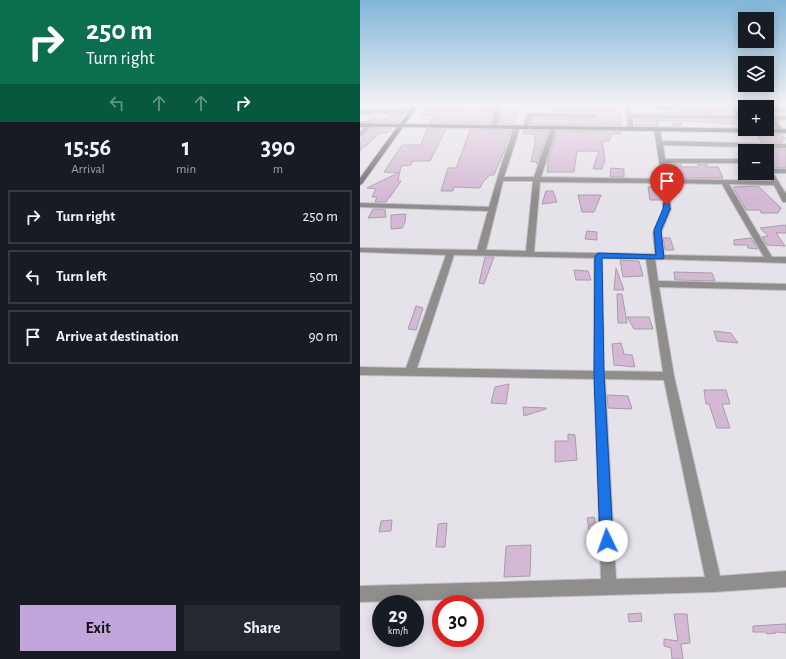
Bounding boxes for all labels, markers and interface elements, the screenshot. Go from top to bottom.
map controls [738,12,774,180]
button: search [738,12,774,48]
icon: right [20,16,72,68]
text: 250 m [86,17,153,45]
text: Turn right [86,50,155,68]
button: layers [738,56,774,92]
icon: left [106,92,128,114]
icon: ahead [148,92,170,114]
icon: ahead [190,92,212,114]
icon: right [232,92,254,114]
button: + [738,100,774,136]
text: 15:56 [65,136,111,160]
text: 1 [182,136,190,160]
text: 390 [261,136,295,160]
button: − [738,144,774,180]
text: Arrival [71,163,105,176]
text: min [176,163,196,176]
text: m [273,163,283,176]
pin [650,164,684,205]
icon: arrive [656,170,678,192]
icon: right [22,206,44,228]
text: Turn right [56,209,115,224]
text: 250 m [303,209,338,224]
icon: left [22,266,44,288]
text: Turn left [56,269,107,284]
text: 50 m [309,269,338,284]
icon: arrive [22,326,44,348]
text: Arrive at destination [56,329,179,344]
text: 90 m [309,329,338,344]
position arrow [586,520,628,562]
speed limit sign: 30 [432,595,484,647]
button: Exit [20,605,176,651]
button: Share [184,605,340,651]
text: 29 [388,606,408,626]
text: km/h [388,626,408,636]

